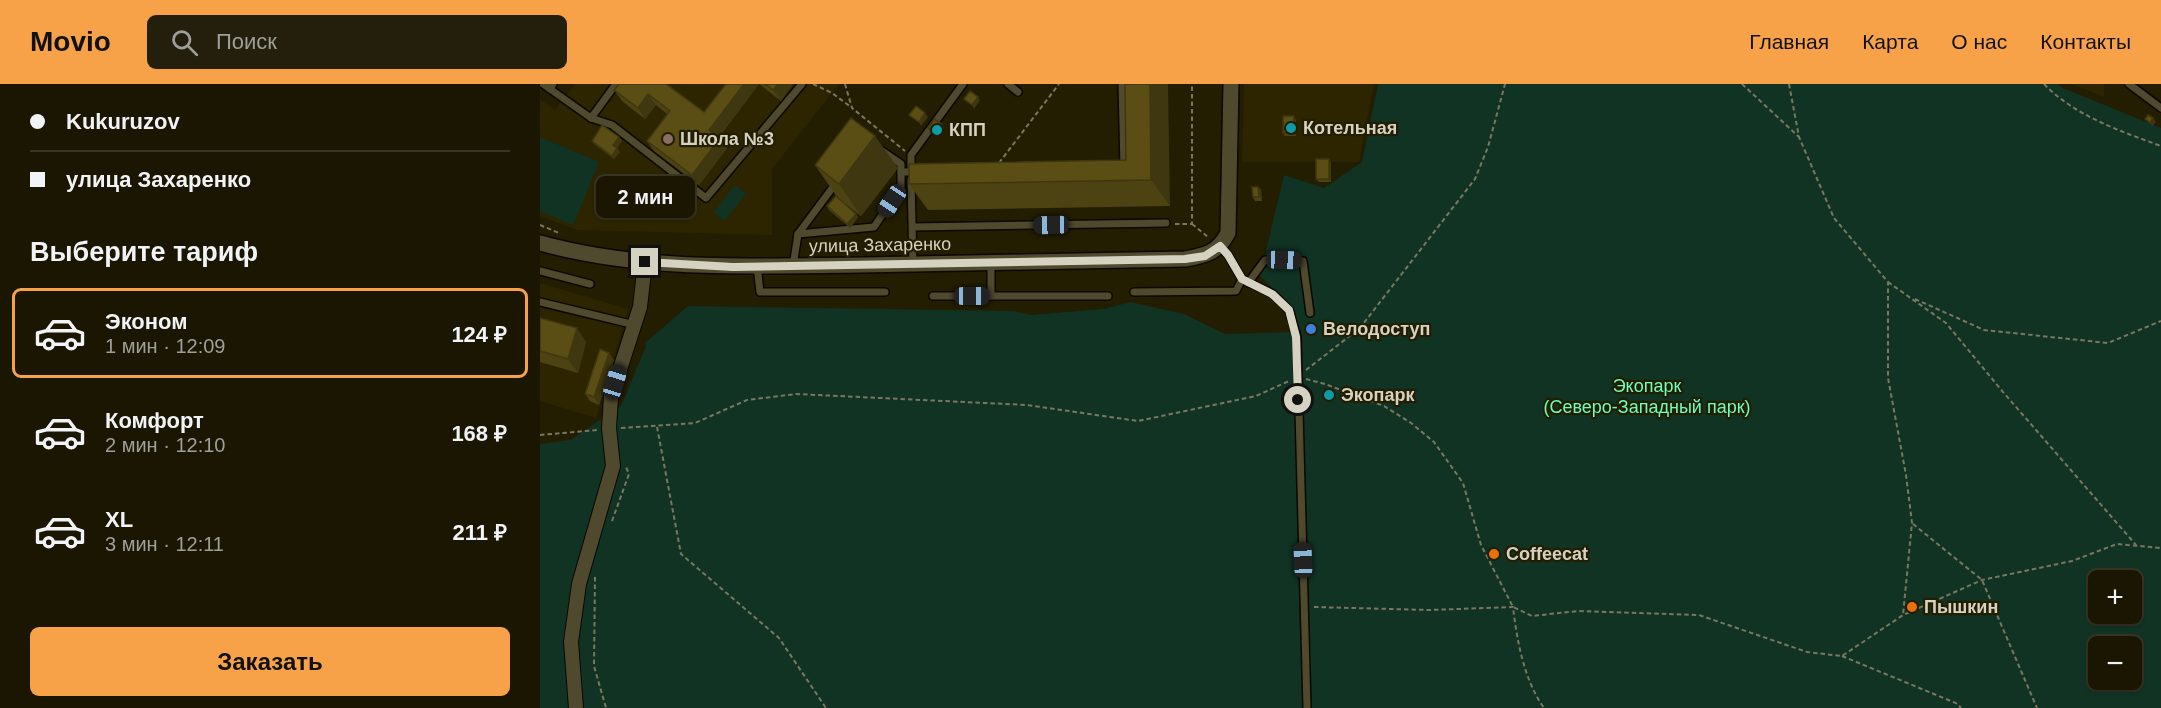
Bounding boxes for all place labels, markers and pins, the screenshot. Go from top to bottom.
place label: Котельная [1303,118,1397,138]
place label: КПП [949,120,986,140]
marker: Котельная [1284,121,1298,135]
marker: КПП [930,123,944,137]
place label: Школа №3 [680,129,774,149]
marker: Школа №3 [661,132,675,146]
place label: Велодоступ [1323,319,1430,339]
marker: Велодоступ [1304,322,1318,336]
place label: Экопарк [1341,385,1415,405]
marker: Экопарк [1322,388,1336,402]
place label: Coffeecat [1506,544,1588,564]
marker: Coffeecat [1487,547,1501,561]
place label: Пышкин [1924,597,1998,617]
marker: Пышкин [1905,600,1919,614]

